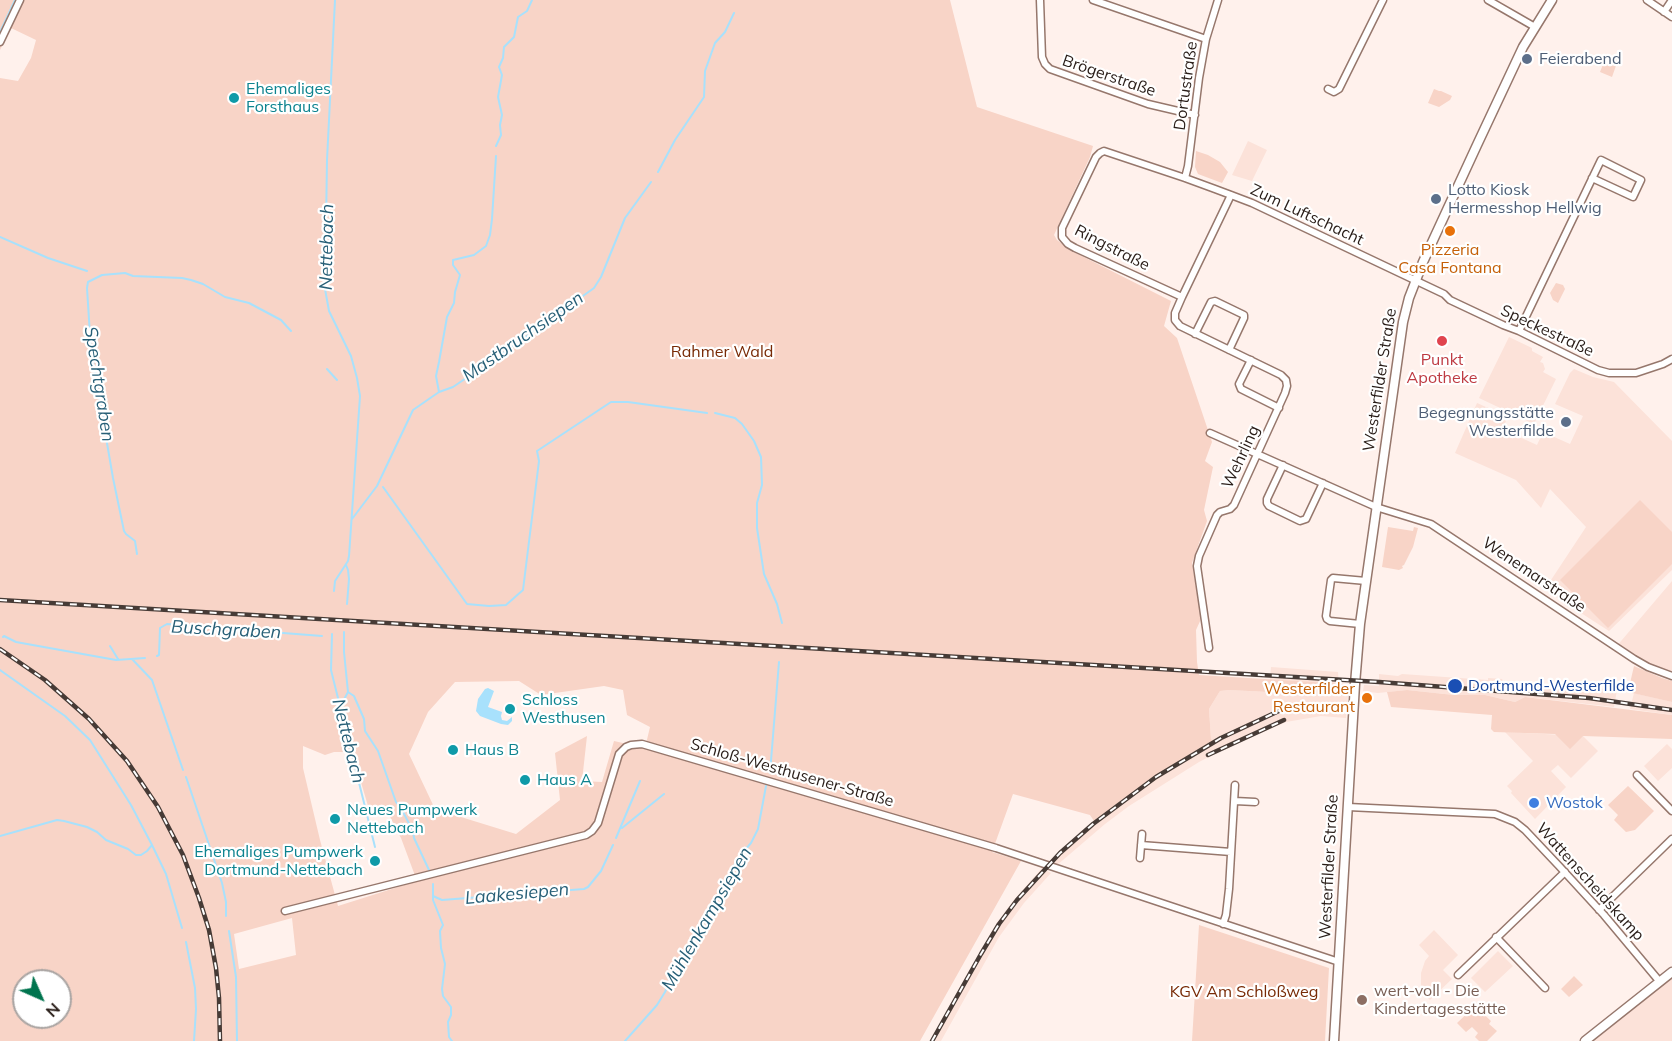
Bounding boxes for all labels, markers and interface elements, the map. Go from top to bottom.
street label: Dortustraße [1170,40,1202,132]
place label: Feierabend [1539,49,1622,69]
street label: Brögerstraße [1060,51,1158,101]
marker: Feierabend [1520,52,1534,66]
place label: Ehemaliges Forsthaus [246,79,331,117]
marker: Ehemaliges Forsthaus [227,91,241,105]
street label: Zum Luftschacht [1247,180,1367,250]
place label: Lotto Kiosk Hermesshop Hellwig [1448,180,1602,218]
marker: Lotto Kiosk Hermesshop Hellwig [1429,192,1443,206]
water label: Nettebach [315,204,339,290]
street label: Ringstraße [1071,221,1153,275]
marker: Pizzeria Casa Fontana [1443,224,1457,238]
place label: Pizzeria Casa Fontana [1398,240,1502,278]
water label: Mastbruchsiepen [458,287,588,387]
street label: Speckestraße [1497,301,1597,361]
street label: Westerfilder Straße [1359,307,1401,453]
water label: Spechtgraben [79,325,119,443]
marker: Punkt Apotheke [1435,334,1449,348]
park label: Rahmer Wald [671,342,773,362]
place label: Punkt Apotheke [1407,350,1477,388]
place label: Begegnungsstätte Westerfilde [1418,403,1554,441]
marker: Begegnungsstätte Westerfilde [1559,415,1573,429]
street label: Wehrling [1218,422,1264,492]
street label: Wenemarstraße [1479,533,1589,617]
water label: Buschgraben [170,616,282,644]
place label: Dortmund-Westerfilde [1468,676,1634,696]
marker: Dortmund-Westerfilde [1446,677,1464,695]
place label: Westerfilder Restaurant [1264,679,1355,717]
place label: Schloss Westhusen [522,690,606,728]
marker: Westerfilder Restaurant [1360,691,1374,705]
water label: Nettebach [327,696,369,786]
marker: Schloss Westhusen [503,702,517,716]
street label: Schloß-Westhusener-Straße [688,735,896,811]
place label: Haus B [465,740,519,760]
marker: Haus B [446,743,460,757]
place label: Haus A [537,770,592,790]
marker: Haus A [518,773,532,787]
place label: Wostok [1546,793,1603,813]
street label: Westerfilder Straße [1316,794,1342,940]
marker: Wostok [1527,796,1541,810]
place label: Neues Pumpwerk Nettebach [347,800,477,838]
marker: Neues Pumpwerk Nettebach [328,812,342,826]
street label: Wattenscheidskamp [1532,819,1648,945]
place label: Ehemaliges Pumpwerk Dortmund-Nettebach [194,842,363,880]
water label: Mühlenkampsiepen [657,844,757,994]
marker: Ehemaliges Pumpwerk Dortmund-Nettebach [368,854,382,868]
water label: Laakesiepen [464,879,570,909]
north arrow [12,969,72,1029]
place label: wert-voll - Die Kindertagesstätte [1374,981,1506,1019]
park label: KGV Am Schloßweg [1170,982,1318,1002]
marker: wert-voll - Die Kindertagesstätte [1355,993,1369,1007]
text: N [42,999,65,1022]

